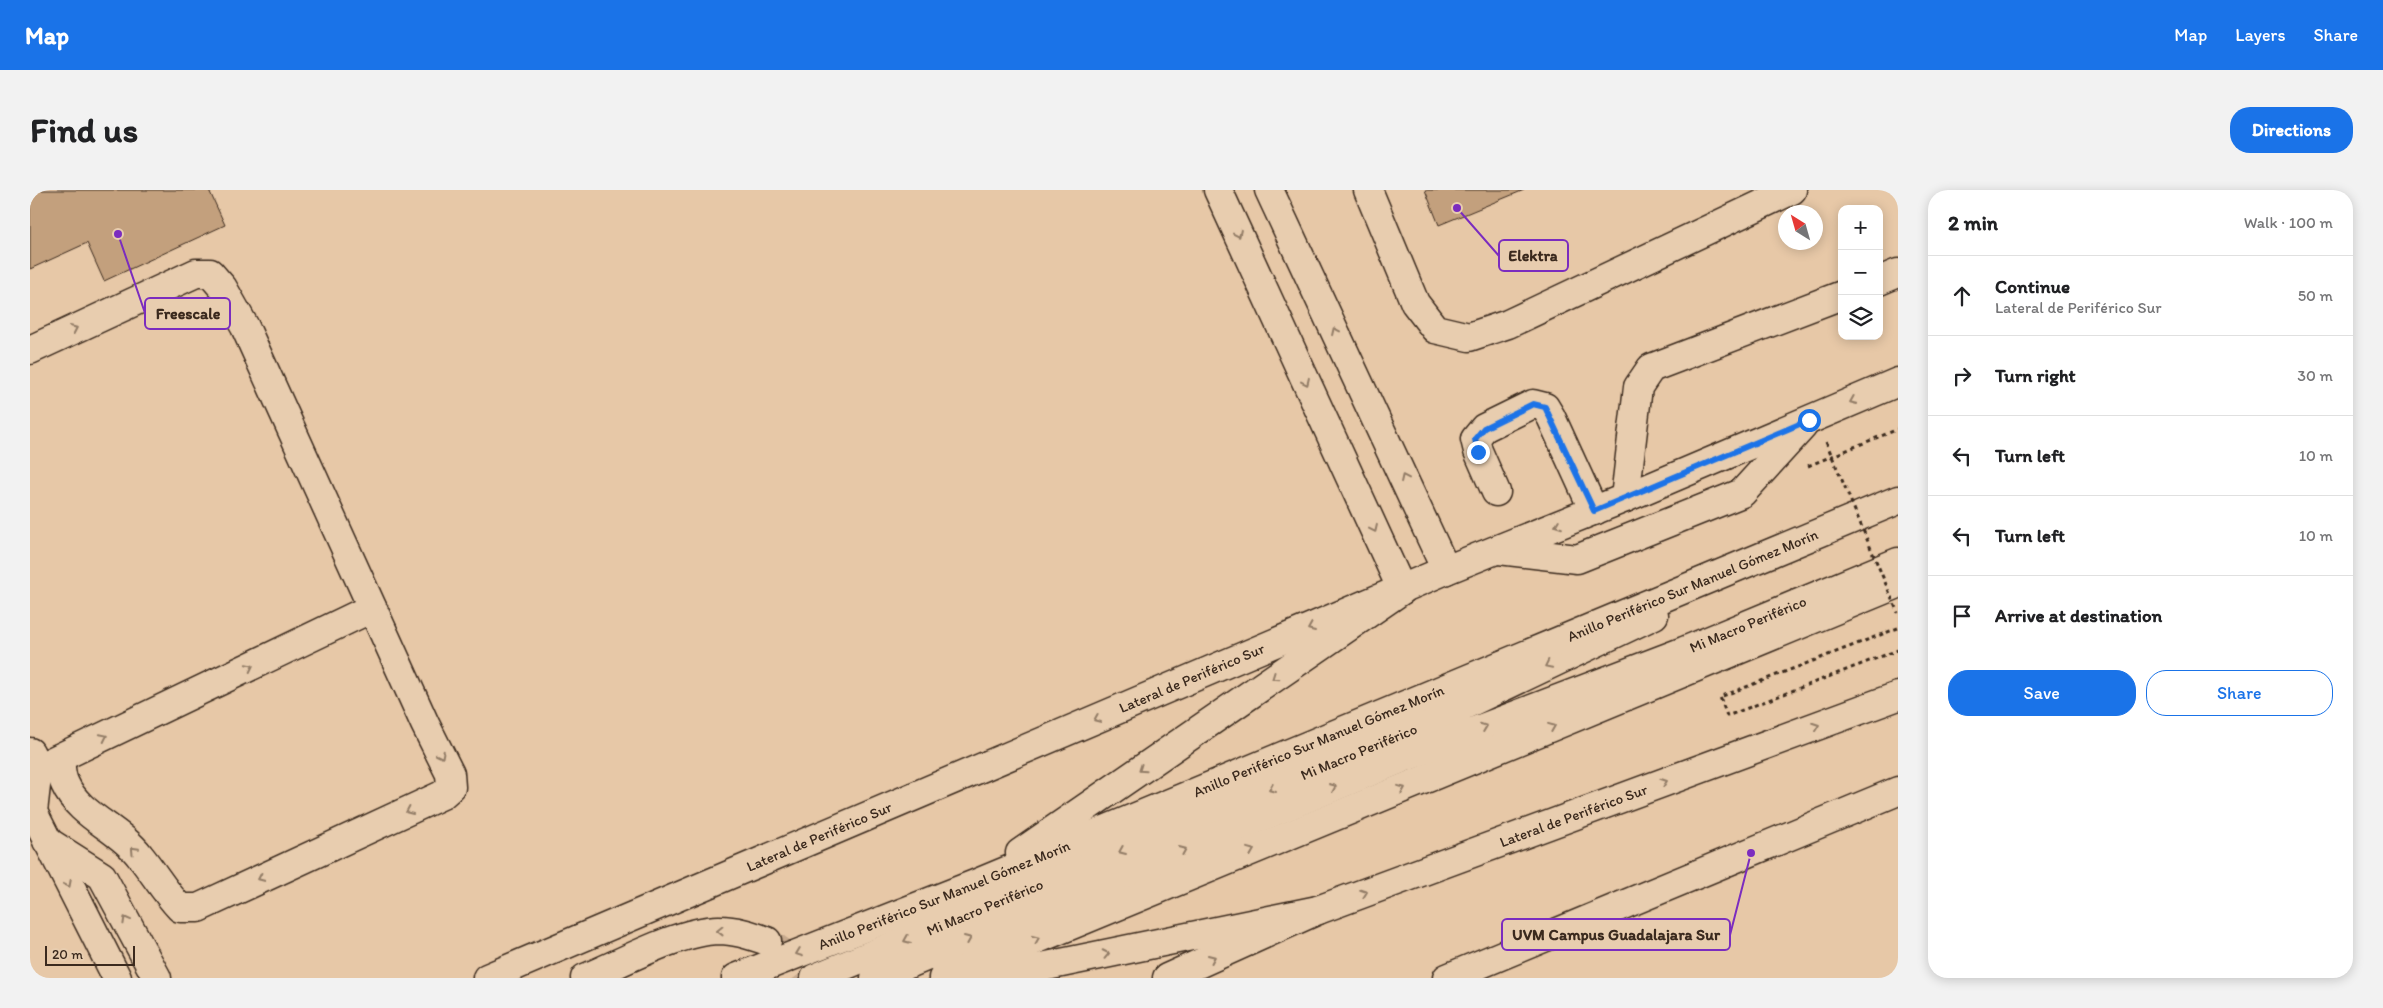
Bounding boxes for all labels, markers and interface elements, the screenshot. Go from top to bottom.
text: Map [25,21,69,50]
text: Map [2174,24,2207,46]
text: Layers [2235,24,2285,46]
text: Share [2313,24,2358,46]
button: Directions [2230,107,2353,153]
text: Find us [30,109,138,151]
north arrow [1778,205,1823,250]
map controls [1838,205,1883,340]
button: + [1838,205,1883,250]
text: 2 min [1948,210,1998,235]
text: Walk · 100 m [2244,213,2333,232]
one-way arrow [1232,229,1242,238]
callout: Elektra [1499,240,1568,271]
text: Elektra [1508,246,1558,265]
button: − [1838,250,1883,295]
text: Continue [1995,275,2070,298]
icon: ahead [1948,282,1976,310]
text: 50 m [2298,286,2333,305]
button: layers [1838,295,1883,340]
callout: Freescale [145,298,230,329]
text: Lateral de Periférico Sur [1995,298,2162,317]
text: Freescale [156,304,221,323]
one-way arrow [69,325,78,336]
one-way arrow [1330,327,1341,336]
icon: right [1948,362,1976,390]
text: Turn right [1995,364,2076,387]
text: 30 m [2297,366,2333,385]
one-way arrow [1300,377,1310,386]
one-way arrow [1849,394,1858,405]
route start [1798,409,1821,432]
route end [1467,441,1490,464]
icon: left [1948,442,1976,470]
text: Turn left [1995,444,2065,467]
text: 10 m [2299,446,2333,465]
one-way arrow [1399,474,1410,483]
one-way arrow [1554,519,1563,529]
icon: left [1948,522,1976,550]
one-way arrow [1368,524,1378,533]
text: Turn left [1995,524,2065,547]
street label: Anillo Periférico Sur Manuel Gómez Morín [1565,525,1821,646]
text: 10 m [2299,526,2333,545]
street label: Mi Macro Periférico [1687,592,1809,657]
icon: arrive [1948,602,1976,630]
text: Arrive at destination [1995,604,2162,627]
one-way arrow [1307,622,1316,632]
street label: Lateral de Periférico Sur [1116,639,1267,717]
one-way arrow [1544,659,1553,669]
one-way arrow [245,662,254,673]
button: Save [1948,670,2136,716]
button: Share [2146,670,2333,716]
one-way arrow [1272,671,1281,680]
street label: Anillo Periférico Sur Manuel Gómez Morín [1191,681,1447,801]
one-way arrow [1093,712,1102,723]
street label: Mi Macro Periférico [1298,720,1420,784]
one-way arrow [1812,722,1820,732]
one-way arrow [1479,723,1488,733]
one-way arrow [1547,723,1556,733]
one-way arrow [99,733,108,743]
one-way arrow [435,750,445,759]
one-way arrow [1138,763,1147,772]
one-way arrow [1659,778,1668,788]
street label: Lateral de Periférico Sur [1497,780,1650,851]
one-way arrow [1268,782,1277,793]
one-way arrow [1328,783,1337,793]
one-way arrow [1397,785,1405,795]
street label: Lateral de Periférico Sur [744,798,895,876]
one-way arrow [405,804,414,815]
street label: Anillo Periférico Sur Manuel Gómez Morín [816,836,1073,954]
one-way arrow [1118,844,1127,855]
one-way arrow [1178,845,1187,856]
one-way arrow [131,846,140,855]
one-way arrow [1246,847,1255,857]
one-way arrow [257,872,266,883]
street label: Mi Macro Periférico [924,875,1046,940]
one-way arrow [62,879,72,888]
one-way arrow [1359,889,1367,899]
one-way arrow [122,916,132,925]
callout: UVM Campus Guadalajara Sur [1502,919,1730,950]
text: UVM Campus Guadalajara Sur [1512,925,1721,945]
one-way arrow [716,926,724,936]
one-way arrow [903,934,912,944]
one-way arrow [963,935,972,945]
one-way arrow [1031,935,1040,946]
scale bar [45,943,135,966]
text: 20 m [52,946,83,963]
one-way arrow [795,947,804,957]
one-way arrow [1101,949,1110,960]
one-way arrow [1207,953,1216,964]

